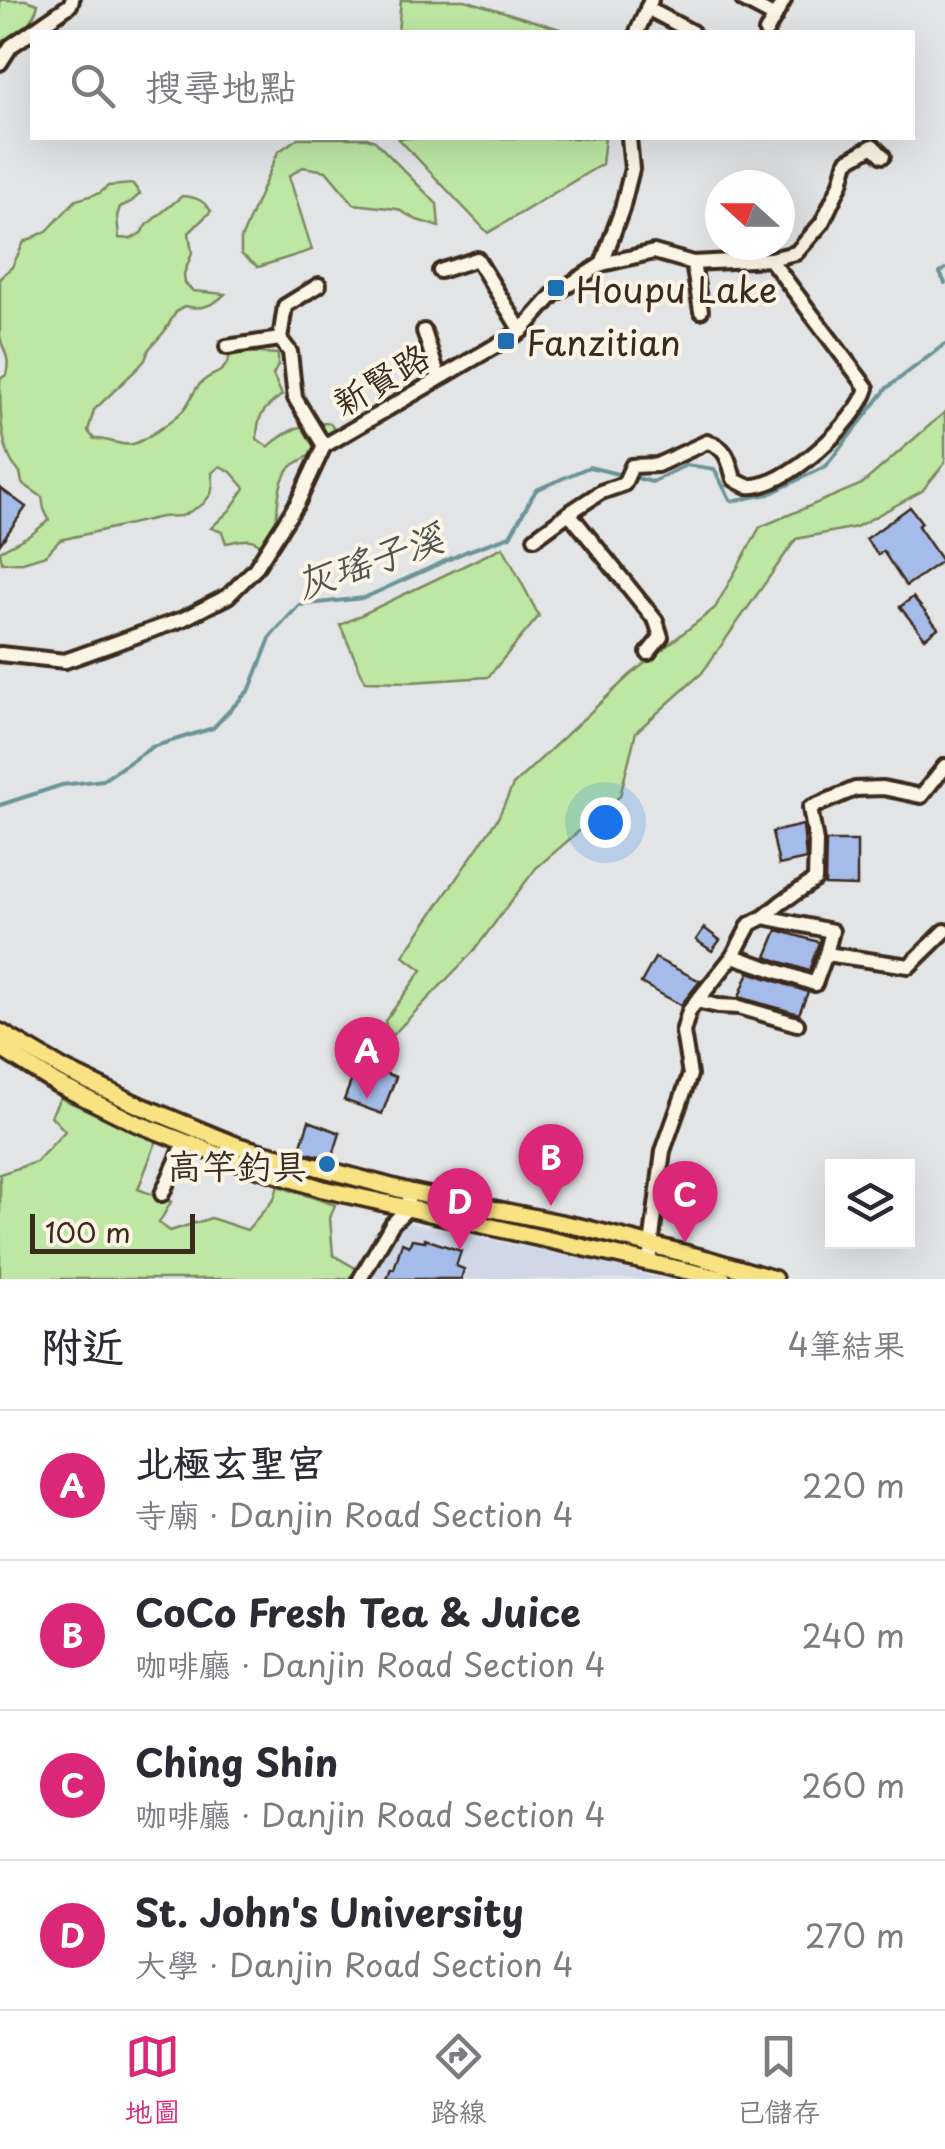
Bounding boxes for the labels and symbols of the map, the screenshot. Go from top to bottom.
north arrow [705,170,795,260]
place label: Houpu Lake [576,262,777,315]
marker: Houpu Lake [545,277,567,299]
place label: Fanzitian [526,315,681,368]
street label: 新賢路 [321,328,439,428]
marker: Fanzitian [495,330,517,352]
water label: 灰瑤子溪 [288,507,452,611]
your location [580,797,631,848]
pin: A [334,1016,400,1099]
pin: B [518,1124,584,1206]
place label: 高竿釣具 [167,1138,307,1191]
marker: 高竿釣具 [316,1153,338,1175]
pin: C [652,1160,718,1243]
pin: D [428,1168,492,1250]
scale bar [30,1209,195,1254]

